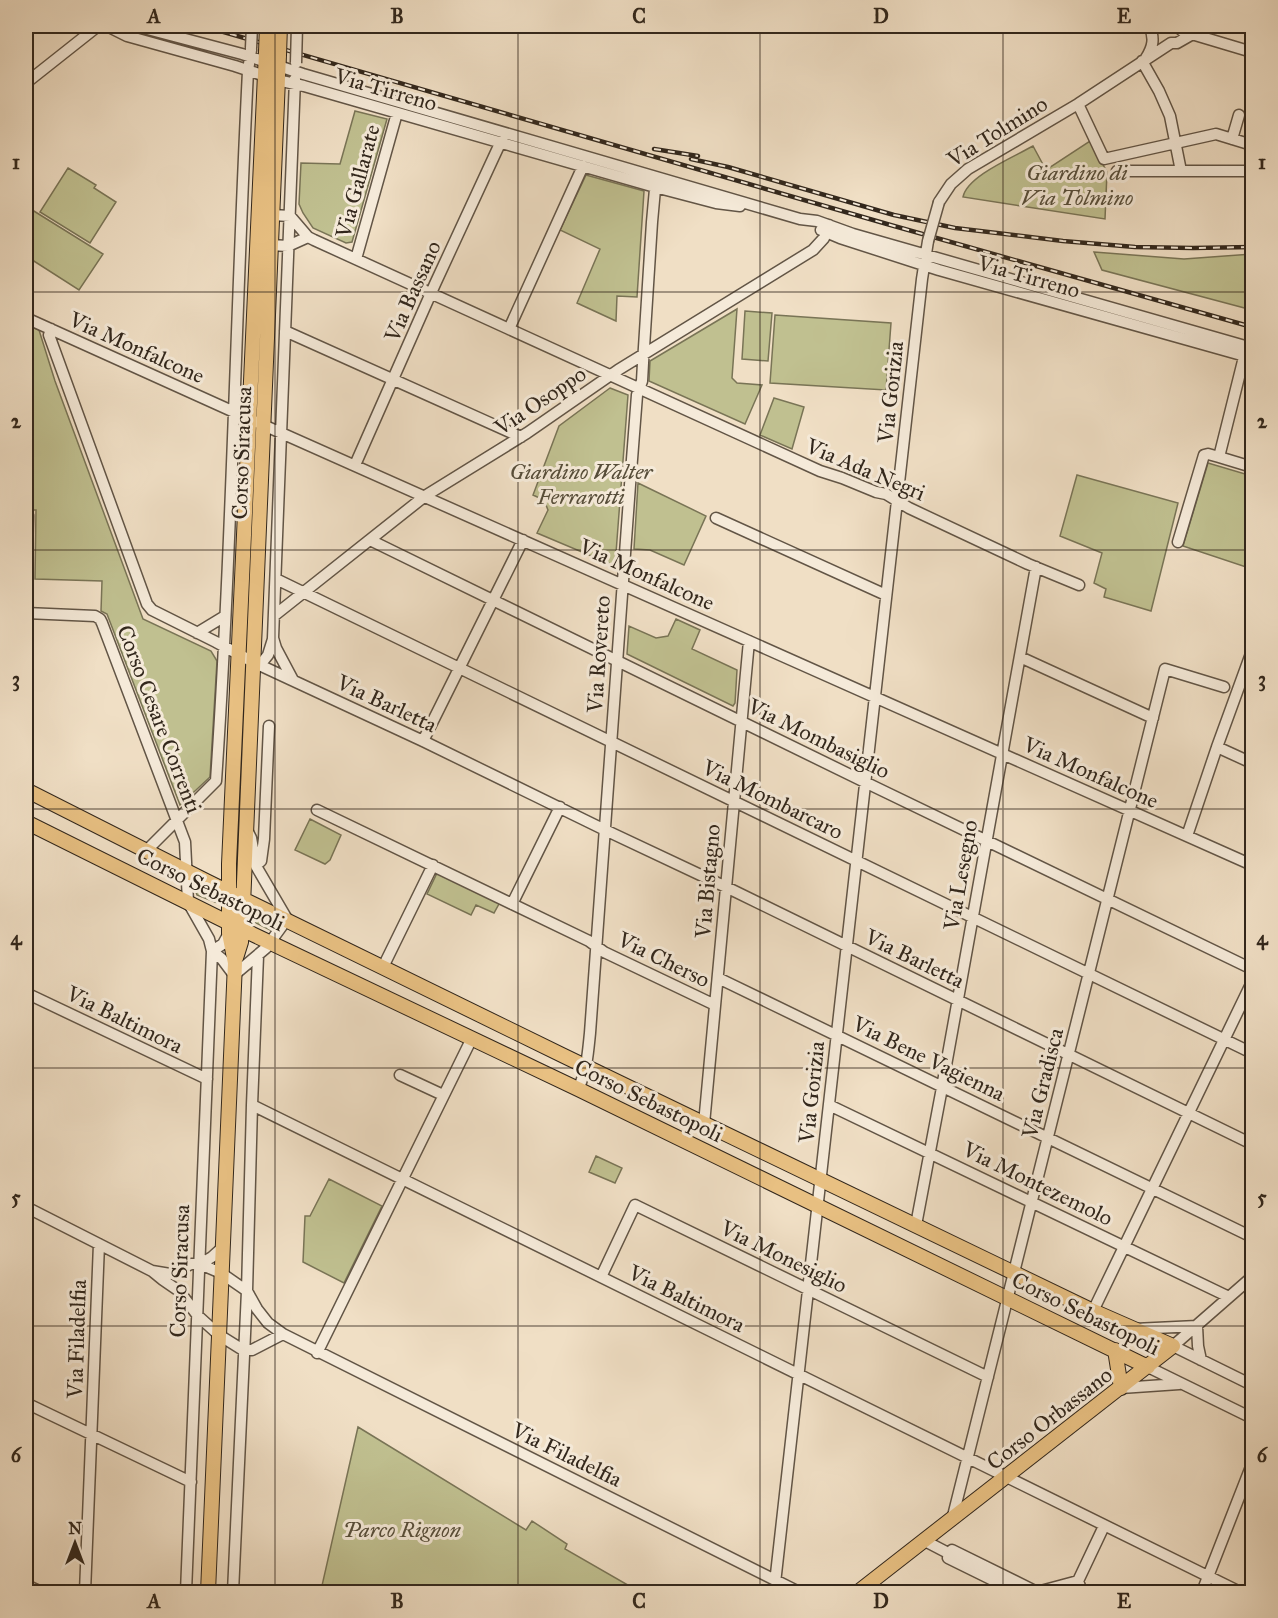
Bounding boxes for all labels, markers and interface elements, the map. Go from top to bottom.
text: A [145,4,161,28]
text: B [390,4,404,28]
text: C [632,4,646,28]
text: D [873,4,889,28]
text: E [1117,4,1132,28]
street label: Via Tirreno [331,62,440,117]
street label: Via Tolmino [941,90,1053,173]
street label: Via Gallarate [329,121,386,242]
text: 1 [12,150,20,174]
text: 1 [1258,150,1266,174]
park label: Giardino di Via Tolmino [1021,159,1133,211]
street label: Via Bassano [378,237,447,347]
street label: Via Tirreno [974,249,1083,304]
street label: Via Monfalcone [64,305,209,389]
street label: Via Gorizia [872,339,909,445]
street label: Via Osoppo [489,360,591,441]
street label: Corso Siracusa [226,385,257,520]
text: 2 [11,409,22,433]
text: 2 [1257,409,1268,433]
street label: Via Ada Negri [801,432,930,507]
park label: Giardino Walter Ferrarotti [509,458,654,510]
street label: Via Monfalcone [574,532,719,616]
street label: Via Rovereto [581,594,616,715]
street label: Corso Cesare Correnti [111,621,208,817]
text: 3 [12,667,20,692]
text: 3 [1258,667,1266,692]
street label: Via Barletta [332,668,442,739]
street label: Via Mombasiglio [742,692,894,785]
street label: Via Monfalcone [1018,730,1163,814]
street label: Via Mombarcaro [697,753,848,845]
street label: Via Lesegno [937,818,983,933]
street label: Via Bistagno [689,823,726,940]
street label: Corso Sebastopoli [132,842,289,937]
street label: Via Barletta [860,922,970,994]
street label: Via Cherso [612,925,714,993]
text: 4 [10,926,22,951]
text: 4 [1256,926,1268,951]
street label: Via Baltimora [61,979,188,1060]
street label: Via Bene Vagienna [847,1009,1010,1107]
street label: Via Gradisca [1016,1025,1069,1142]
street label: Via Gorizia [793,1039,830,1145]
street label: Corso Sebastopoli [570,1053,727,1148]
street label: Via Montezemolo [957,1135,1117,1231]
text: 5 [11,1185,21,1209]
text: 5 [1257,1185,1267,1209]
street label: Corso Siracusa [164,1203,195,1338]
street label: Via Monesiglio [715,1214,852,1299]
street label: Via Baltimora [623,1258,750,1339]
street label: Corso Sebastopoli [1007,1266,1164,1361]
street label: Via Filadelfia [61,1278,92,1400]
street label: Corso Orbassano [981,1361,1117,1476]
street label: Via Filadelfia [506,1416,627,1493]
text: 6 [11,1443,23,1467]
text: 6 [1257,1443,1269,1467]
north arrow [45,1513,105,1573]
park label: Parco Rignon [343,1516,462,1543]
text: N [68,1519,82,1538]
text: A [145,1589,161,1613]
text: B [390,1589,404,1613]
text: C [632,1589,646,1613]
text: D [873,1589,889,1613]
text: E [1117,1589,1132,1613]

